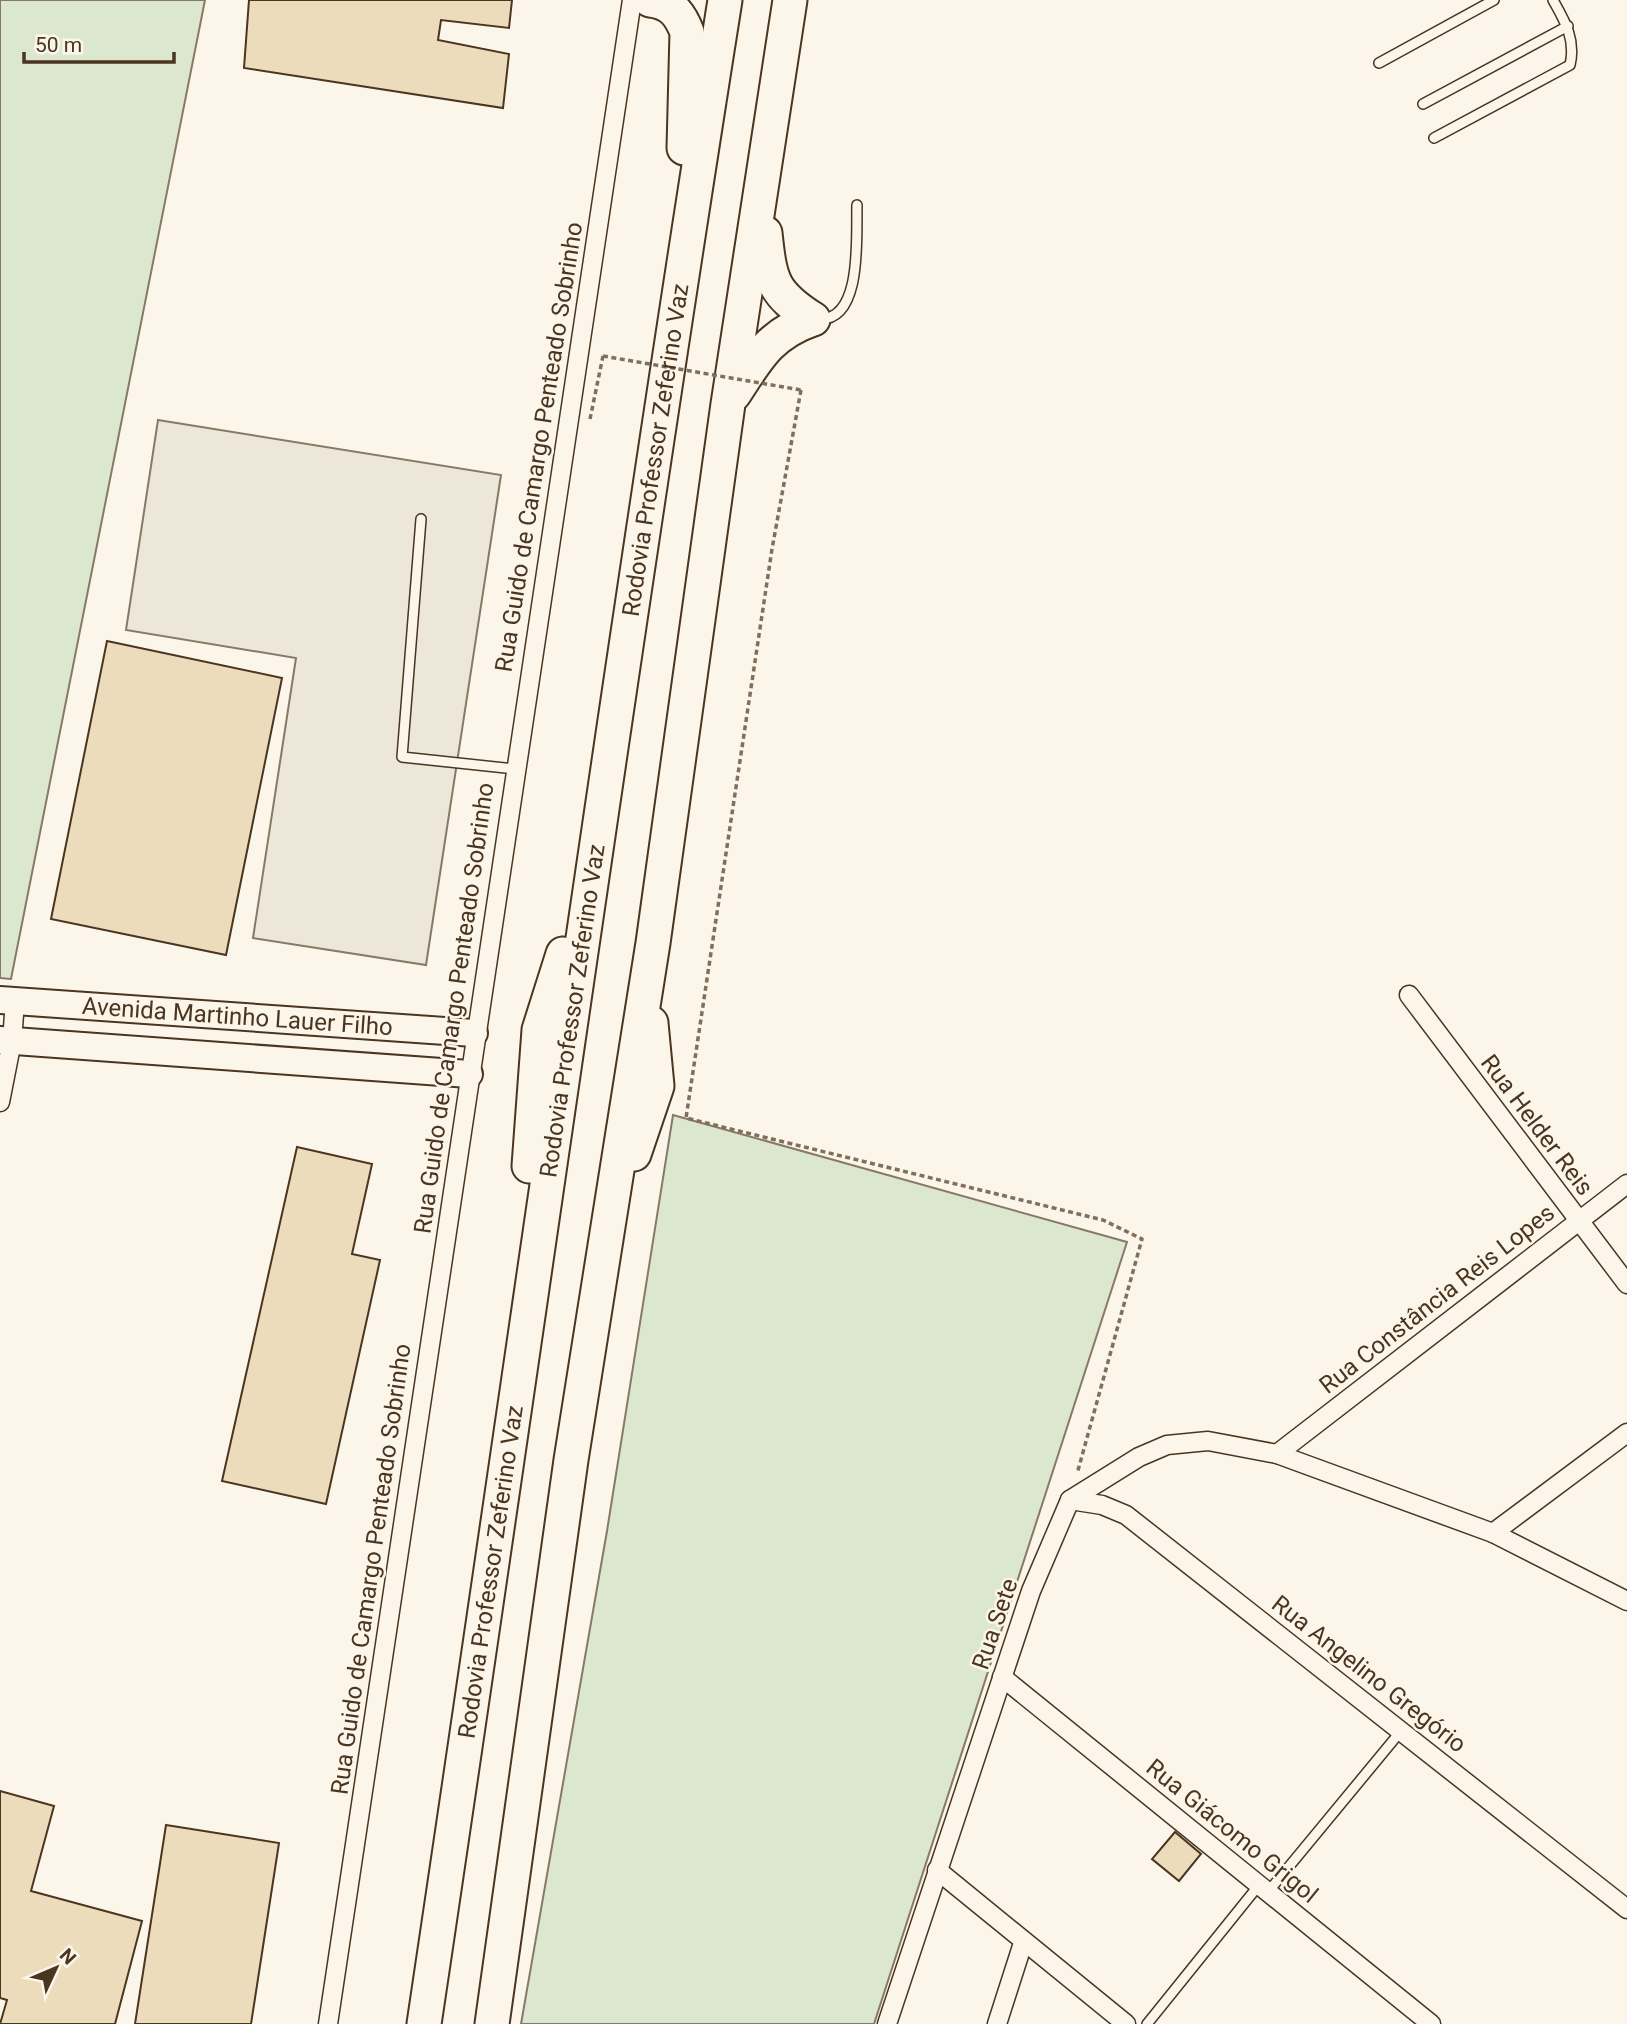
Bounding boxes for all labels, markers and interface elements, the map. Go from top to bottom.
scale bar [24,21,175,65]
text: 50 m [35,33,82,57]
street label: Rua Guido de Camargo Penteado Sobrinho [490,220,588,674]
street label: Rodovia Professor Zeferino Vaz [617,281,695,618]
street label: Rua Guido de Camargo Penteado Sobrinho [408,781,500,1235]
street label: Rodovia Professor Zeferino Vaz [534,842,611,1179]
street label: Avenida Martinho Lauer Filho [81,992,394,1041]
street label: Rua Helder Reis [1475,1049,1599,1201]
street label: Rua Constância Reis Lopes [1314,1199,1560,1399]
street label: Rua Guido de Camargo Penteado Sobrinho [325,1342,417,1796]
street label: Rodovia Professor Zeferino Vaz [452,1403,529,1740]
street label: Rua Sete [966,1575,1024,1673]
street label: Rua Angelino Gregório [1266,1590,1472,1758]
street label: Rua Giácomo Grigol [1141,1753,1323,1909]
north arrow [21,1933,91,2003]
text: N [55,1944,81,1969]

